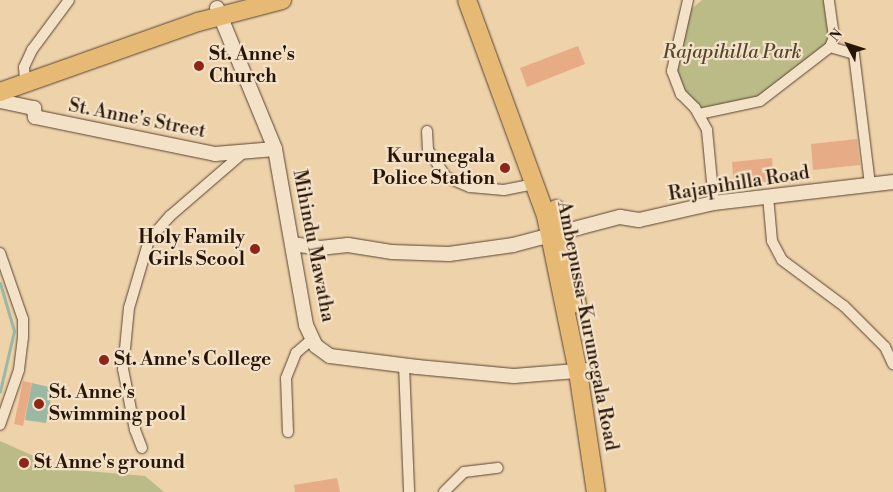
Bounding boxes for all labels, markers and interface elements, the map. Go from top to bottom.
north arrow [823,20,873,70]
text: N [826,25,847,45]
park label: Rajapihilla Park [663,42,801,64]
place label: St. Anne's Church [209,44,295,88]
marker: St. Anne's Church [193,60,205,72]
street label: St. Anne's Street [66,95,208,143]
place label: Kurunegala Police Station [372,146,495,190]
marker: Kurunegala Police Station [499,162,511,174]
street label: Rajapihilla Road [667,162,811,206]
street label: Mihindu Mawatha [287,168,339,324]
street label: Ambepussa-Kurunegala Road [552,199,622,453]
place label: Holy Family Girls Scool [138,227,245,271]
marker: Holy Family Girls Scool [249,243,261,255]
place label: St. Anne's College [114,349,271,371]
marker: St. Anne's College [98,354,110,366]
place label: St. Anne's Swimming pool [49,382,186,426]
marker: St. Anne's Swimming pool [33,398,45,410]
place label: St Anne's ground [34,452,185,474]
marker: St Anne's ground [18,457,30,469]

